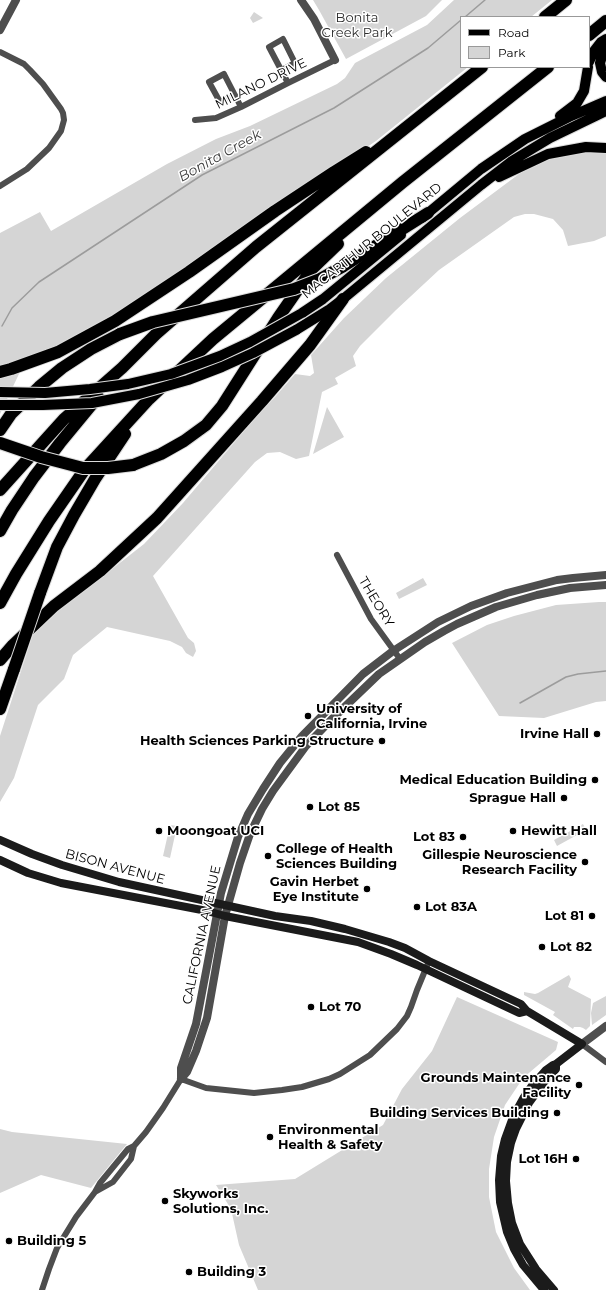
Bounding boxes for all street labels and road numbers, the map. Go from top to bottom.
street label: MILANO DRIVE [213,55,309,113]
street label: MACARTHUR BOULEVARD [299,180,445,302]
street label: THEORY [355,574,397,630]
street label: BISON AVENUE [63,846,167,888]
street label: CALIFORNIA AVENUE [180,864,224,1006]

